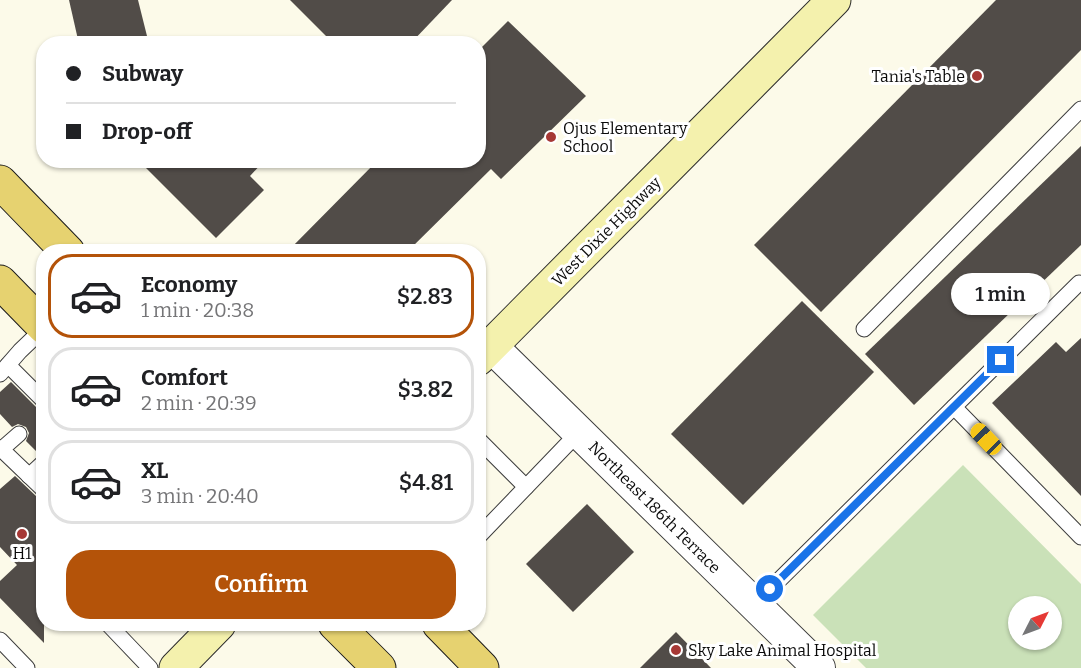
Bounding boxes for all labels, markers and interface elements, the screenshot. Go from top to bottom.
text: Subway [102,60,183,87]
place label: Tania's Table [872,67,965,86]
marker: Tania's Table [970,69,984,83]
text: Drop-off [102,118,192,145]
place label: Ojus Elementary School [563,119,688,156]
marker: Ojus Elementary School [544,130,558,144]
street label: West Dixie Highway [548,172,665,290]
icon: car [69,269,123,323]
text: Economy [141,271,237,298]
callout: 1 min [952,273,1050,315]
text: 1 min [975,282,1026,306]
text: $2.83 [397,283,453,310]
text: 1 min · 20:38 [141,298,254,322]
route end [987,346,1014,373]
icon: car [69,362,123,416]
text: Comfort [141,364,228,391]
text: $3.82 [397,376,453,403]
text: 2 min · 20:39 [141,391,257,415]
car [967,420,1005,458]
street label: Northeast 186th Terrace [585,437,725,577]
icon: car [69,455,123,509]
text: XL [141,457,168,484]
text: $4.81 [399,469,453,496]
text: 3 min · 20:40 [141,484,259,508]
marker: H1 [15,527,29,541]
place label: H1 [12,544,32,563]
button: Confirm [66,550,456,619]
route start [756,575,783,602]
north arrow [1008,596,1062,650]
map controls [1008,596,1062,650]
place label: Sky Lake Animal Hospital [688,641,877,660]
marker: Sky Lake Animal Hospital [669,643,683,657]

